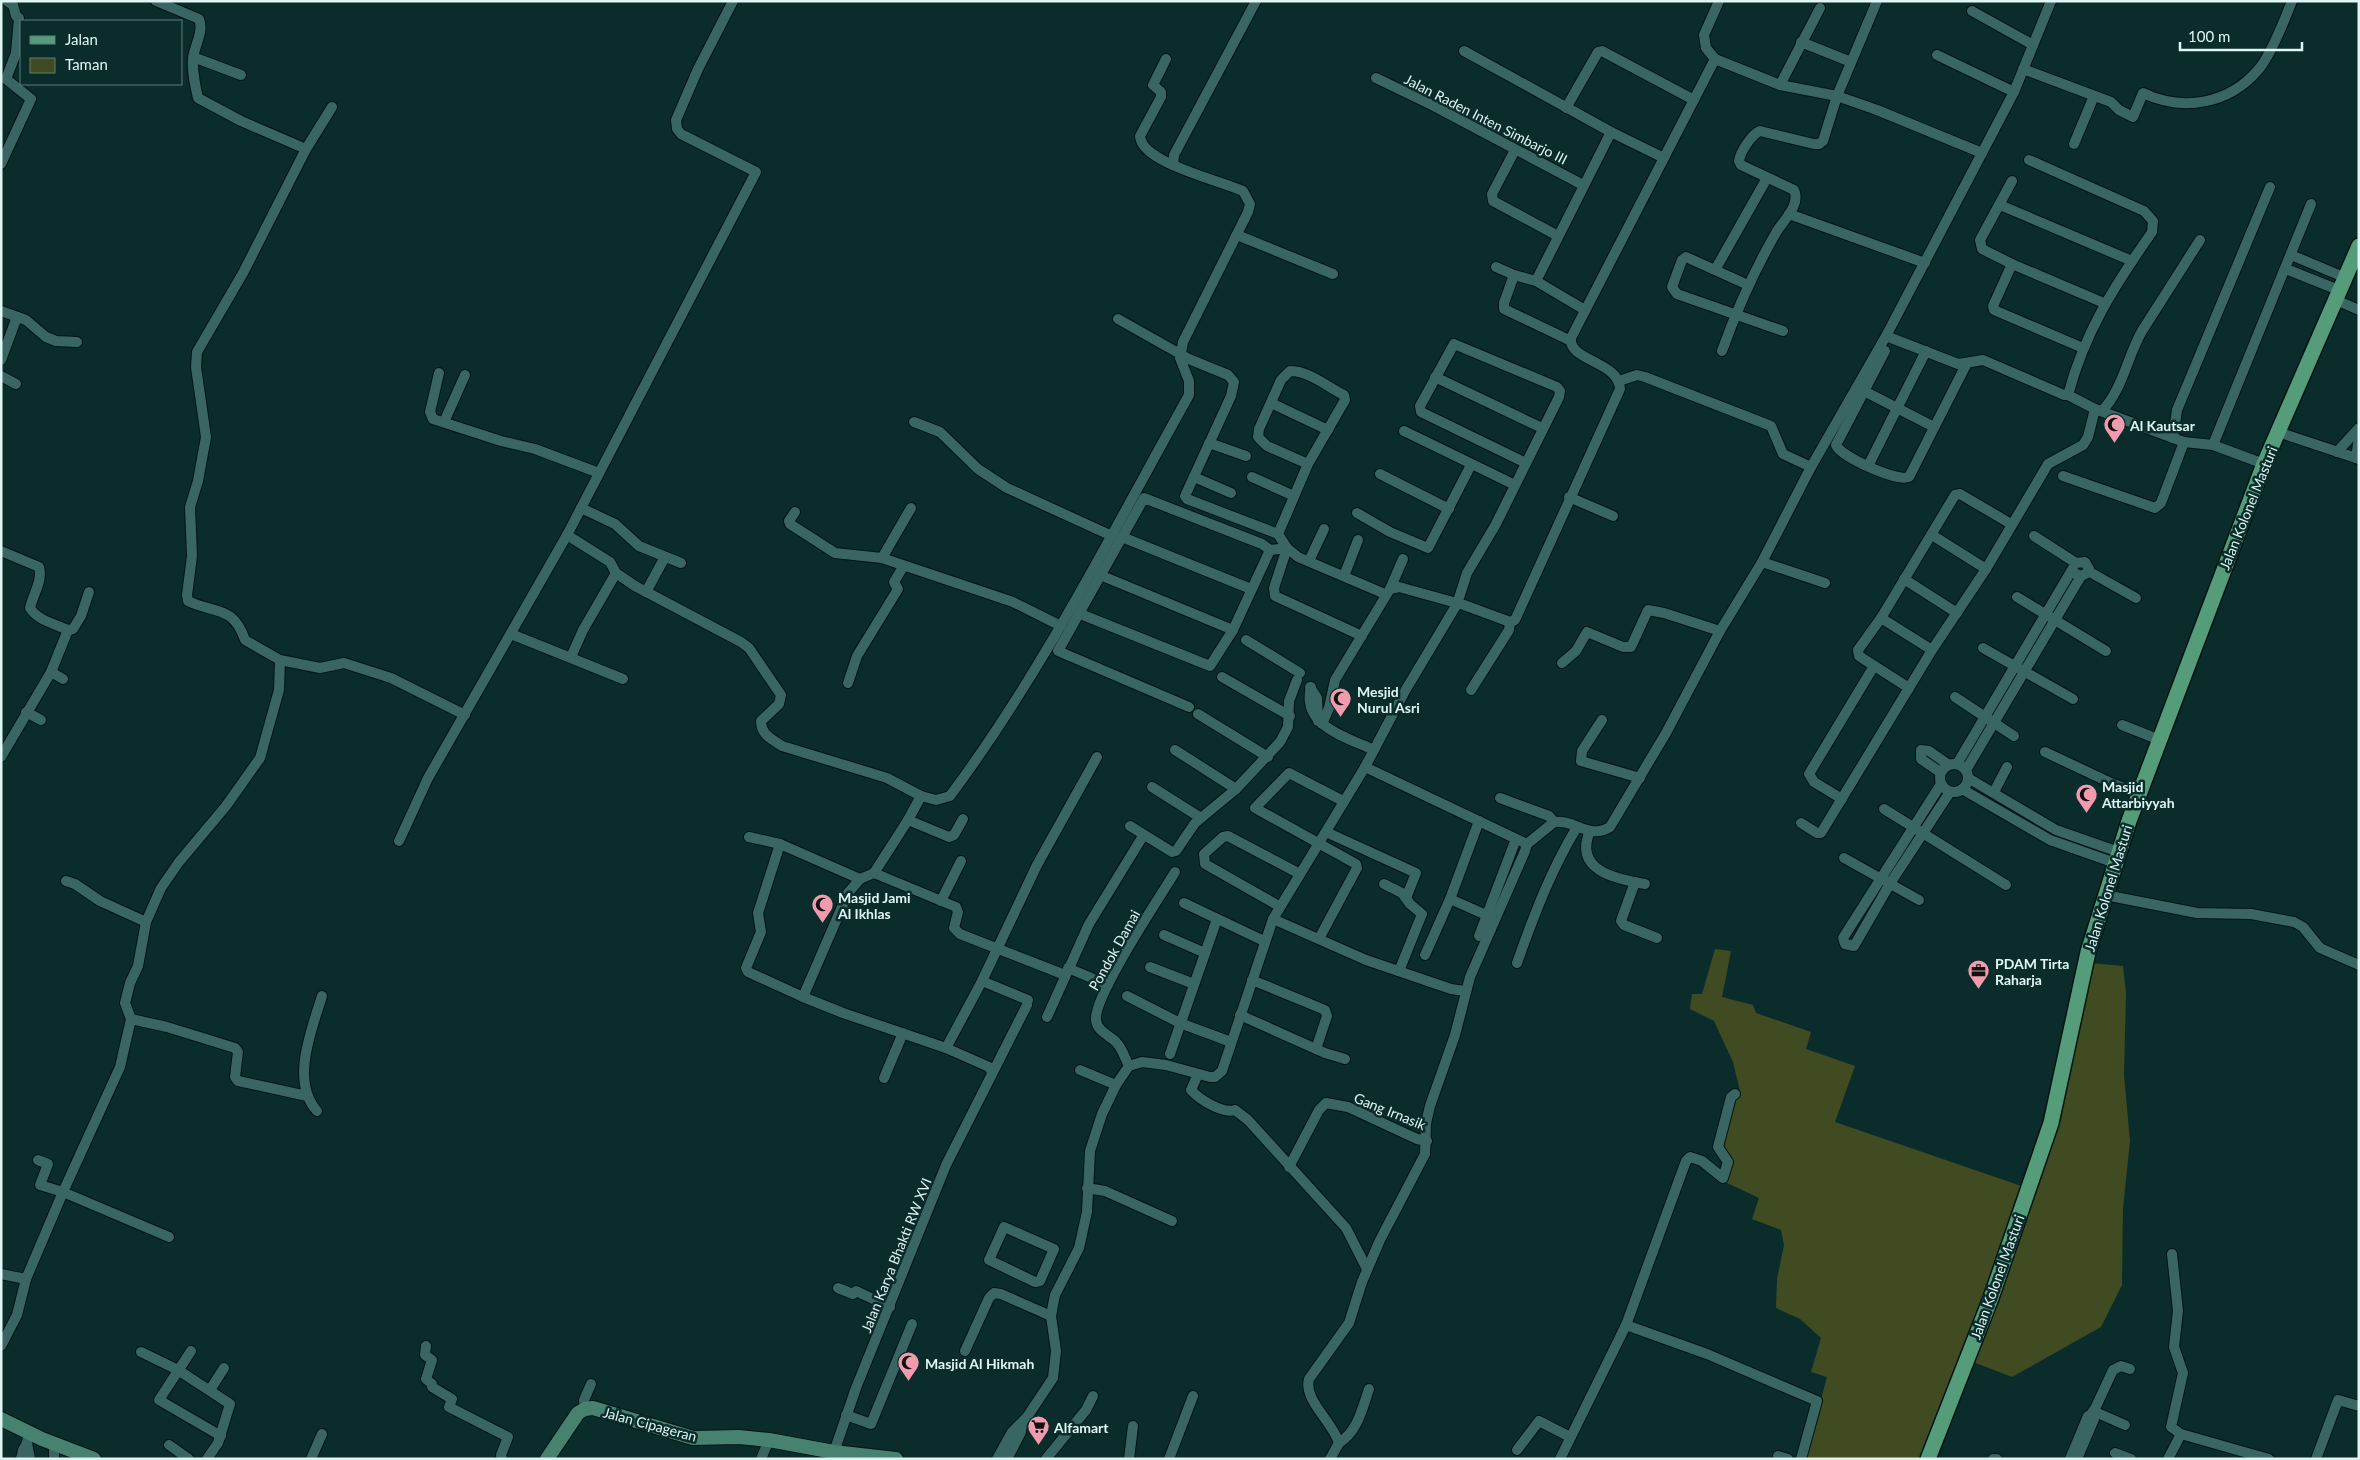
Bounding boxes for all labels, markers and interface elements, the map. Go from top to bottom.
legend [20,20,182,85]
scale bar [2180,20,2302,52]
text: 100 m [2188,27,2230,45]
text: Jalan [65,30,98,48]
text: Taman [65,55,108,73]
street label: Jalan Raden Inten Simbarjo III [1402,70,1570,168]
mosque icon: Al Kautsar [2102,413,2126,444]
place label: Al Kautsar [2129,417,2196,434]
street label: Jalan Kolonel Masturi [2216,444,2280,572]
place label: Mesjid Nurul Asri [1357,683,1420,716]
mosque icon: Mesjid Nurul Asri [1329,687,1353,718]
place label: Masjid Attarbiyyah [2101,778,2175,811]
mosque icon: Masjid Attarbiyyah [2074,782,2098,813]
street label: Jalan Kolonel Masturi [2081,823,2135,953]
place label: Masjid Jami Al Ikhlas [837,889,911,922]
mosque icon: Masjid Jami Al Ikhlas [810,893,834,924]
street label: Pondok Damai [1085,907,1143,993]
place label: PDAM Tirta Raharja [1995,955,2069,988]
office icon: PDAM Tirta Raharja [1967,959,1991,990]
street label: Gang Irnasik [1352,1089,1429,1133]
street label: Jalan Karya Bhakti RW XVI [857,1175,935,1335]
street label: Jalan Kolonel Masturi [1967,1212,2027,1342]
mosque icon: Masjid Al Hikmah [897,1351,921,1382]
place label: Masjid Al Hikmah [925,1355,1034,1372]
street label: Jalan Cipageran [601,1403,699,1445]
supermarket icon: Alfamart [1026,1415,1050,1446]
place label: Alfamart [1053,1419,1109,1436]

